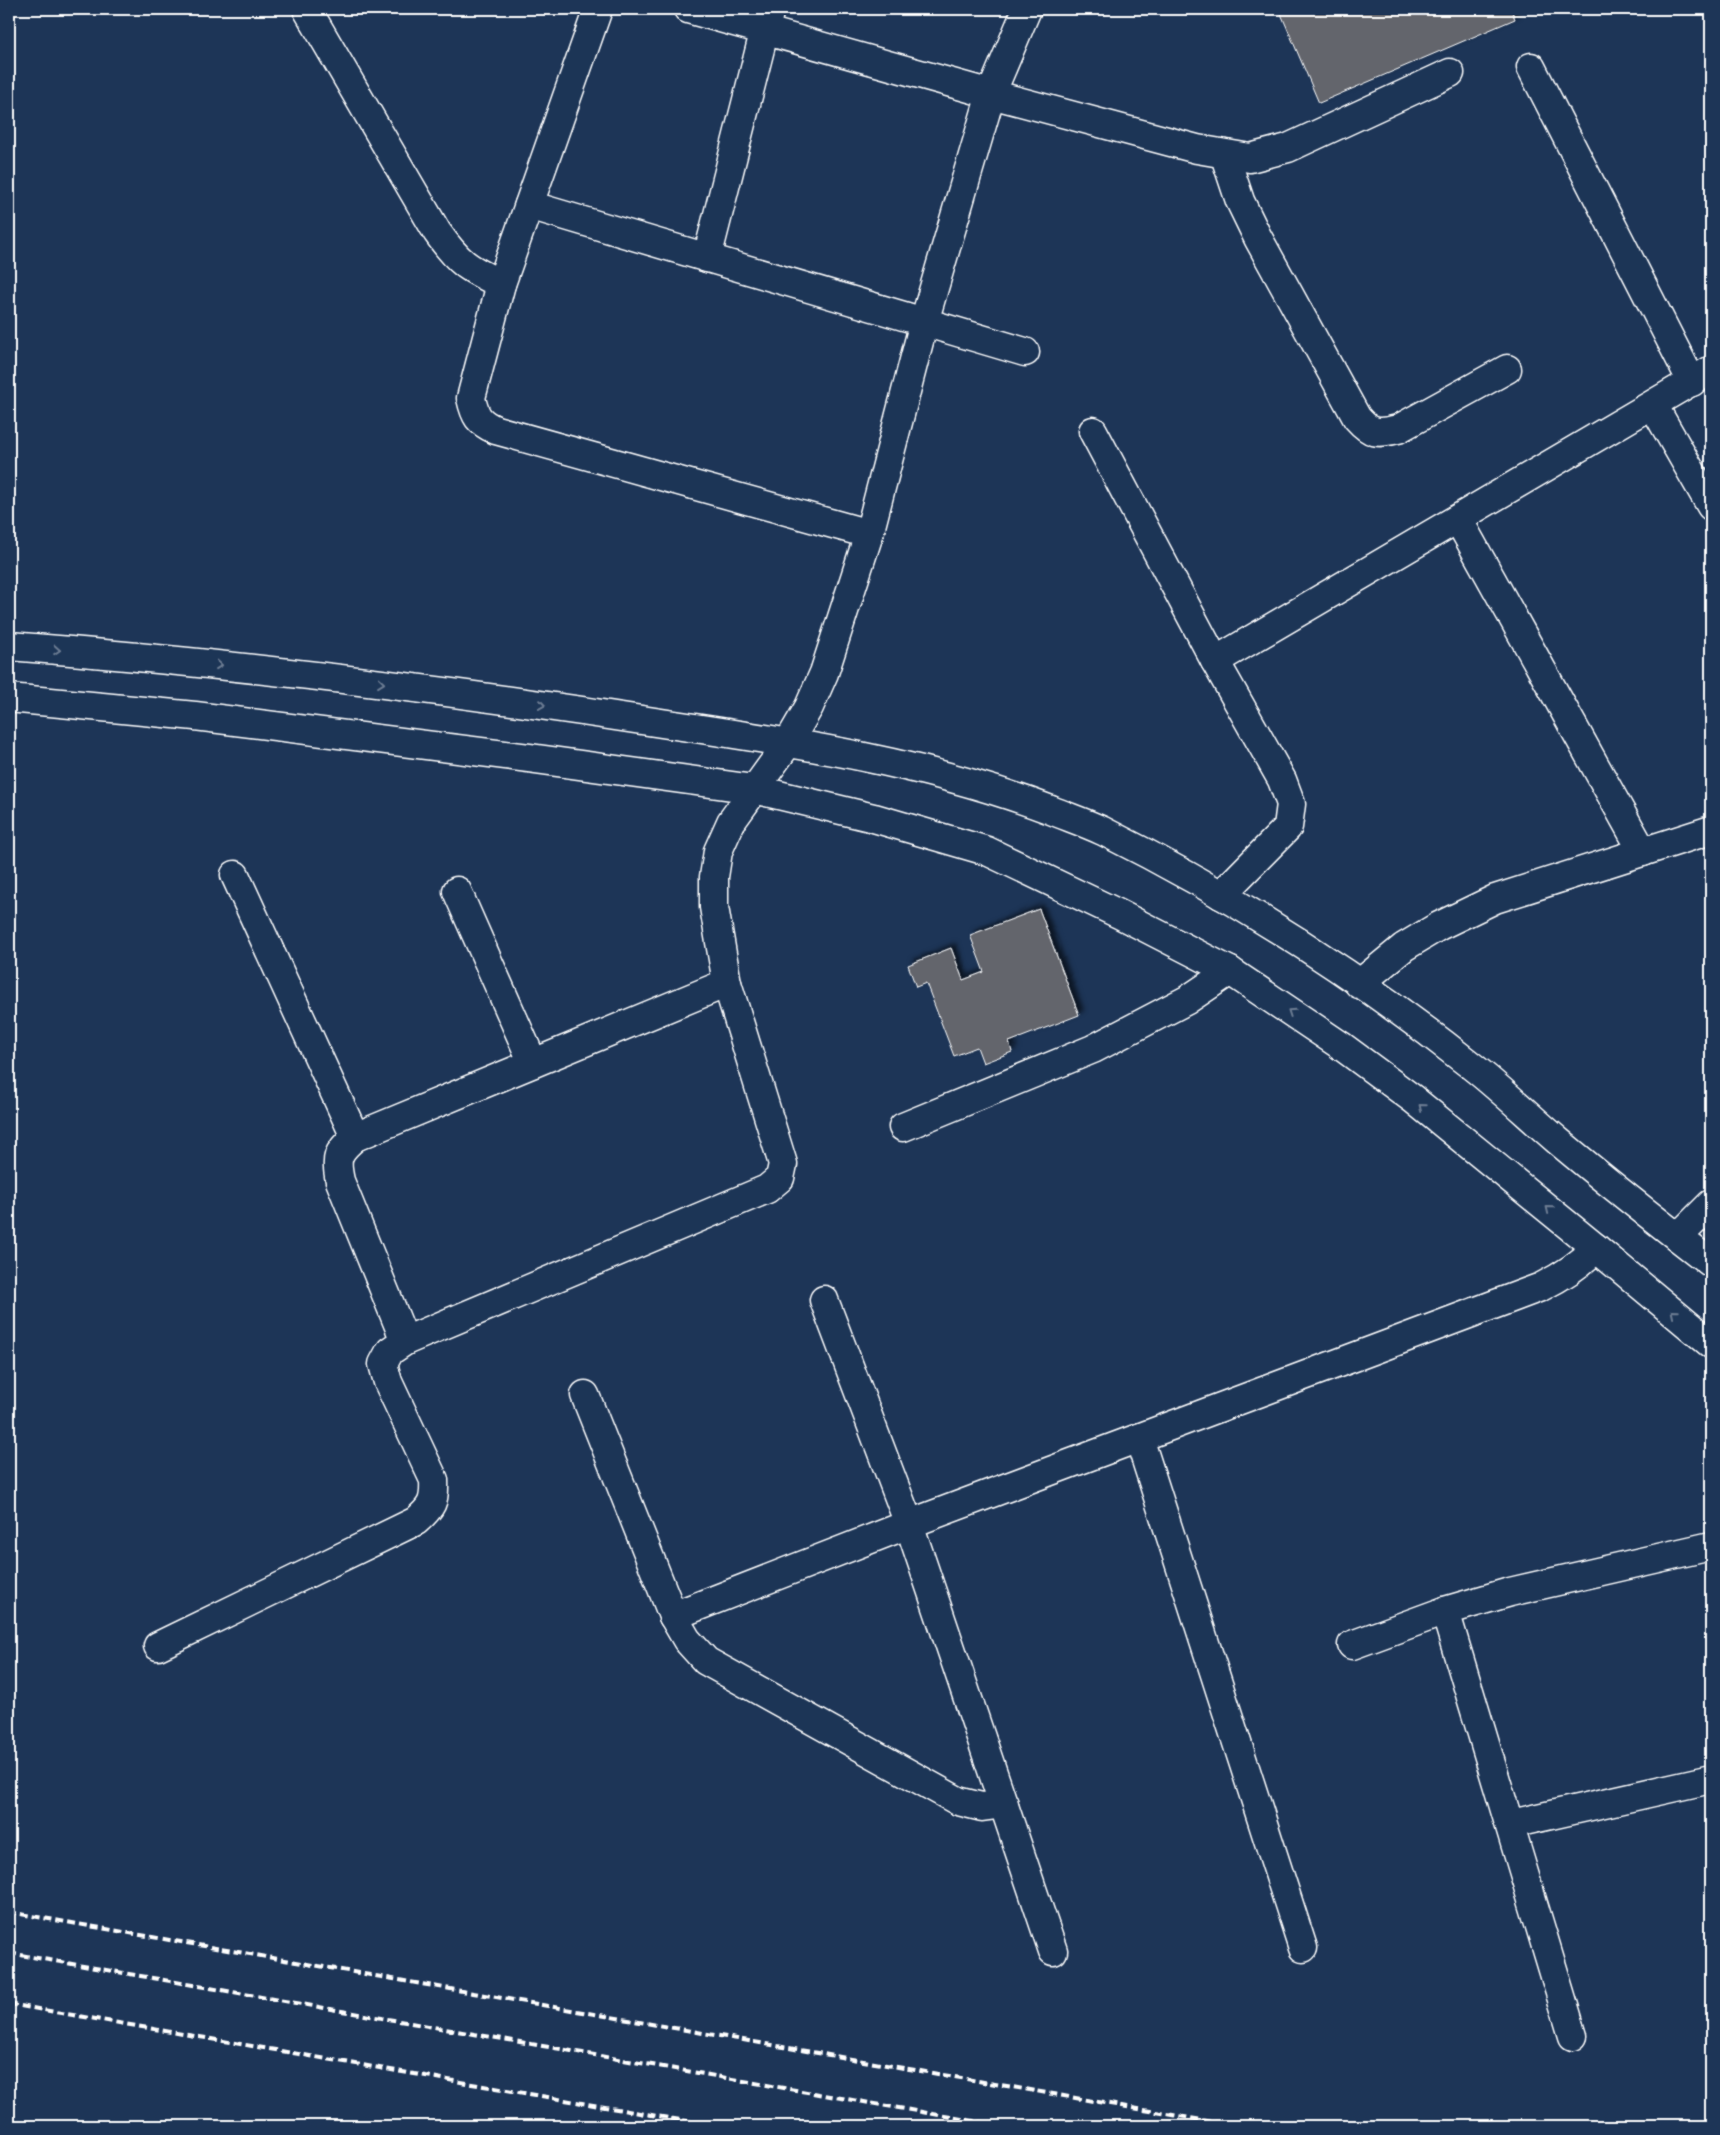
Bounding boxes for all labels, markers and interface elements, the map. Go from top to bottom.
one-way arrow [54,644,62,655]
one-way arrow [215,660,223,671]
one-way arrow [377,677,385,688]
one-way arrow [538,699,546,710]
one-way arrow [1287,1009,1296,1018]
one-way arrow [1419,1104,1428,1113]
one-way arrow [1545,1206,1554,1215]
one-way arrow [1670,1310,1679,1319]

